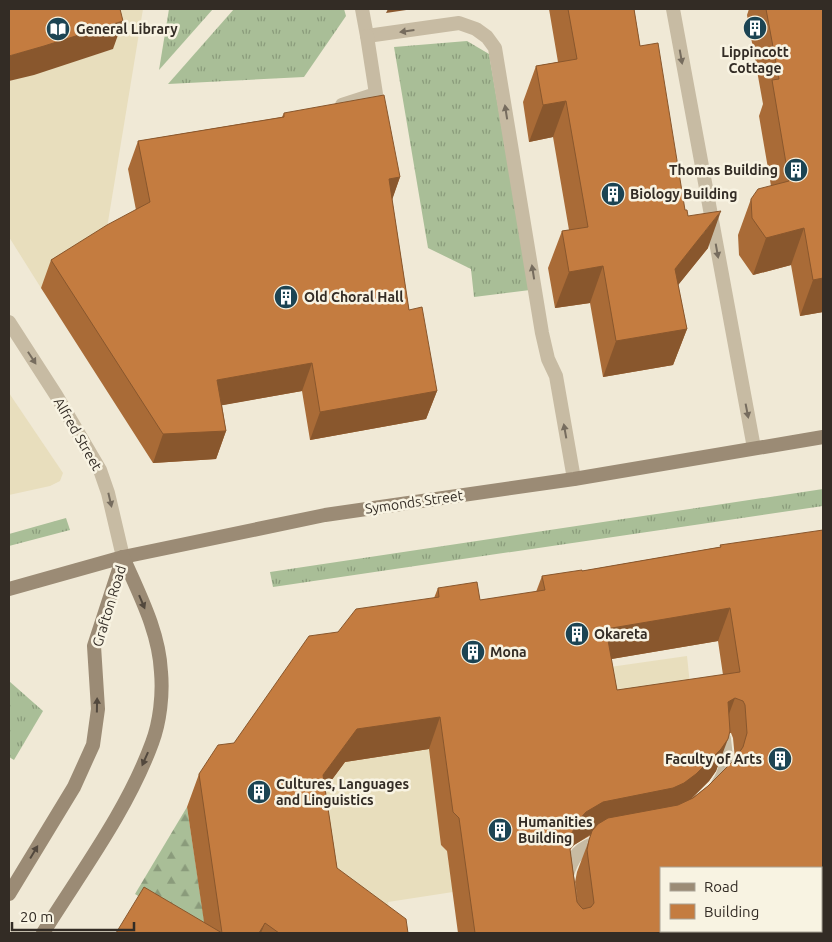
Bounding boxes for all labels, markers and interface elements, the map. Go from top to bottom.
building icon: Lippincott Cottage [742,15,768,41]
library icon: General Library [45,16,71,42]
place label: General Library [76,21,178,37]
one-way arrow [399,27,415,35]
place label: Lippincott Cottage [721,44,789,76]
one-way arrow [678,49,686,65]
one-way arrow [502,104,510,120]
building icon: Thomas Building [783,157,809,183]
place label: Thomas Building [669,162,778,178]
building icon: Biology Building [600,181,626,207]
place label: Biology Building [630,186,737,202]
one-way arrow [714,243,722,259]
one-way arrow [528,264,536,280]
building icon: Old Choral Hall [273,284,299,310]
place label: Old Choral Hall [304,289,404,305]
one-way arrow [27,352,37,365]
street label: Alfred Street [51,395,106,474]
one-way arrow [743,403,751,419]
one-way arrow [561,422,569,438]
street label: Symonds Street [364,487,464,517]
one-way arrow [106,492,114,507]
street label: Grafton Road [89,563,129,649]
one-way arrow [138,595,146,610]
building icon: Okareta [564,621,590,647]
place label: Okareta [594,626,648,642]
building icon: Mona [460,639,486,665]
place label: Mona [490,644,527,660]
one-way arrow [93,697,101,713]
building icon: Faculty of Arts [767,746,793,772]
place label: Faculty of Arts [665,751,762,767]
one-way arrow [140,752,148,766]
place label: Cultures, Languages and Linguistics [276,776,409,808]
building icon: Cultures, Languages and Linguistics [246,779,272,805]
place label: Humanities Building [518,814,593,846]
building icon: Humanities Building [487,817,513,843]
one-way arrow [29,846,39,859]
legend [660,867,822,932]
text: Road [704,878,739,895]
scale bar [12,900,135,932]
text: Building [704,903,759,920]
text: 20 m [20,908,53,925]

